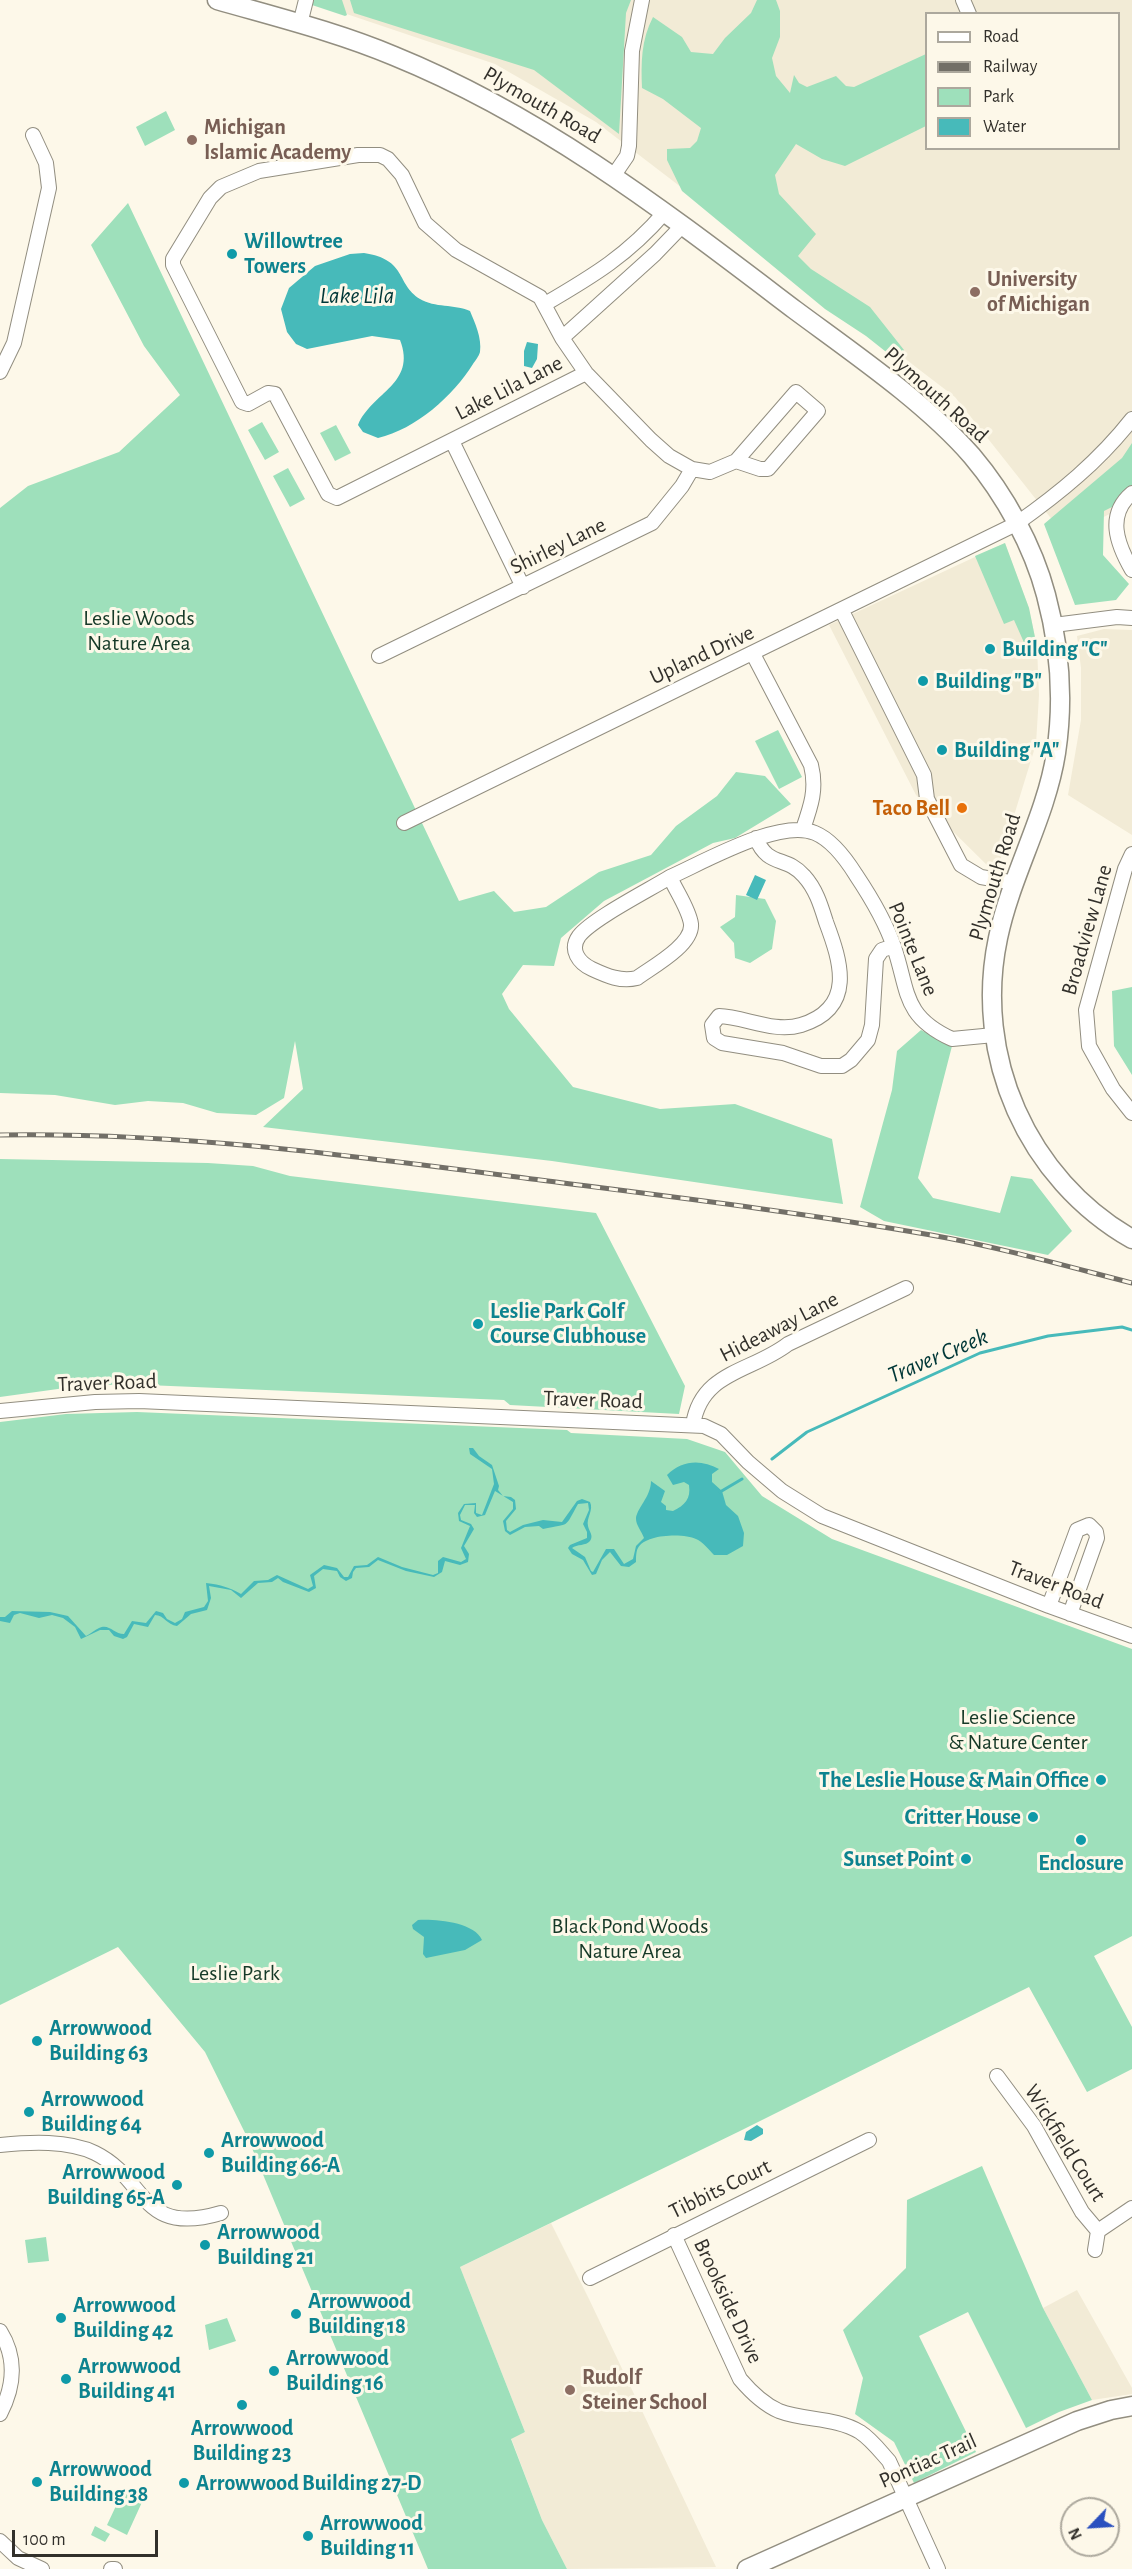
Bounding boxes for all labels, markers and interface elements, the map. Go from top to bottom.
legend [925,12,1120,150]
text: Road [983,28,1019,46]
text: Railway [983,58,1037,76]
street label: Plymouth Road [478,61,606,149]
text: Park [983,88,1014,106]
place label: Michigan Islamic Academy [204,114,351,166]
text: Water [983,118,1026,136]
marker: Michigan Islamic Academy [185,133,199,147]
place label: Willowtree Towers [244,228,343,280]
marker: Willowtree Towers [225,247,239,261]
place label: University of Michigan [987,266,1090,318]
water label: Lake Lila [320,282,394,310]
marker: University of Michigan [968,285,982,299]
street label: Plymouth Road [878,341,994,449]
street label: Lake Lila Lane [451,350,567,426]
street label: Shirley Lane [506,512,610,580]
park label: Leslie Woods Nature Area [83,605,195,656]
street label: Upland Drive [646,619,758,691]
place label: Building "C" [1002,636,1108,662]
marker: Building "C" [983,642,997,656]
place label: Building "B" [935,668,1042,694]
marker: Building "B" [916,674,930,688]
place label: Building "A" [954,737,1060,763]
marker: Building "A" [935,743,949,757]
place label: Taco Bell [873,795,950,821]
marker: Taco Bell [955,801,969,815]
street label: Plymouth Road [963,810,1027,944]
street label: Broadview Lane [1056,862,1118,998]
street label: Pointe Lane [882,898,944,1000]
street label: Hideaway Lane [715,1286,843,1368]
place label: Leslie Park Golf Course Clubhouse [490,1298,646,1350]
marker: Leslie Park Golf Course Clubhouse [471,1317,485,1331]
water label: Traver Creek [884,1322,992,1390]
street label: Traver Road [57,1368,157,1398]
street label: Traver Road [543,1385,643,1415]
street label: Traver Road [1005,1555,1107,1615]
park label: Leslie Science & Nature Center [949,1704,1087,1756]
place label: The Leslie House & Main Office [819,1767,1089,1793]
marker: The Leslie House & Main Office [1094,1773,1108,1787]
place label: Critter House [904,1804,1021,1830]
marker: Critter House [1026,1810,1040,1824]
marker: Enclosure [1074,1833,1088,1847]
place label: Sunset Point [843,1846,954,1872]
place label: Enclosure [1038,1850,1124,1876]
marker: Sunset Point [959,1852,973,1866]
park label: Black Pond Woods Nature Area [552,1913,708,1964]
park label: Leslie Park [190,1960,280,1986]
place label: Arrowwood Building 63 [49,2015,152,2066]
marker: Arrowwood Building 63 [30,2034,44,2048]
street label: Wickfield Court [1019,2080,1111,2206]
place label: Arrowwood Building 64 [41,2086,144,2138]
marker: Arrowwood Building 64 [22,2105,36,2119]
place label: Arrowwood Building 66-A [221,2127,340,2178]
marker: Arrowwood Building 66-A [202,2146,216,2160]
street label: Tibbits Court [665,2153,775,2225]
place label: Arrowwood Building 65-A [47,2159,165,2210]
marker: Arrowwood Building 65-A [170,2178,184,2192]
place label: Arrowwood Building 21 [217,2219,320,2270]
street label: Brookside Drive [688,2234,768,2368]
marker: Arrowwood Building 21 [198,2238,212,2252]
place label: Arrowwood Building 18 [308,2288,411,2340]
place label: Arrowwood Building 42 [73,2292,176,2344]
marker: Arrowwood Building 18 [289,2307,303,2321]
marker: Arrowwood Building 42 [54,2311,68,2325]
place label: Arrowwood Building 16 [286,2345,389,2396]
place label: Arrowwood Building 41 [78,2353,181,2404]
marker: Arrowwood Building 16 [267,2364,281,2378]
place label: Rudolf Steiner School [582,2364,708,2416]
marker: Arrowwood Building 41 [59,2372,73,2386]
marker: Rudolf Steiner School [563,2383,577,2397]
marker: Arrowwood Building 23 [235,2398,249,2412]
place label: Arrowwood Building 23 [191,2415,293,2466]
street label: Pontiac Trail [875,2428,981,2494]
place label: Arrowwood Building 38 [49,2456,152,2508]
place label: Arrowwood Building 27-D [196,2470,421,2496]
marker: Arrowwood Building 38 [30,2475,44,2489]
marker: Arrowwood Building 27-D [177,2476,191,2490]
north arrow [1060,2497,1120,2557]
place label: Arrowwood Building 11 [320,2510,423,2562]
scale bar [15,2518,160,2556]
text: N [1066,2525,1085,2542]
marker: Arrowwood Building 11 [301,2529,315,2543]
text: 100 m [23,2531,66,2549]

